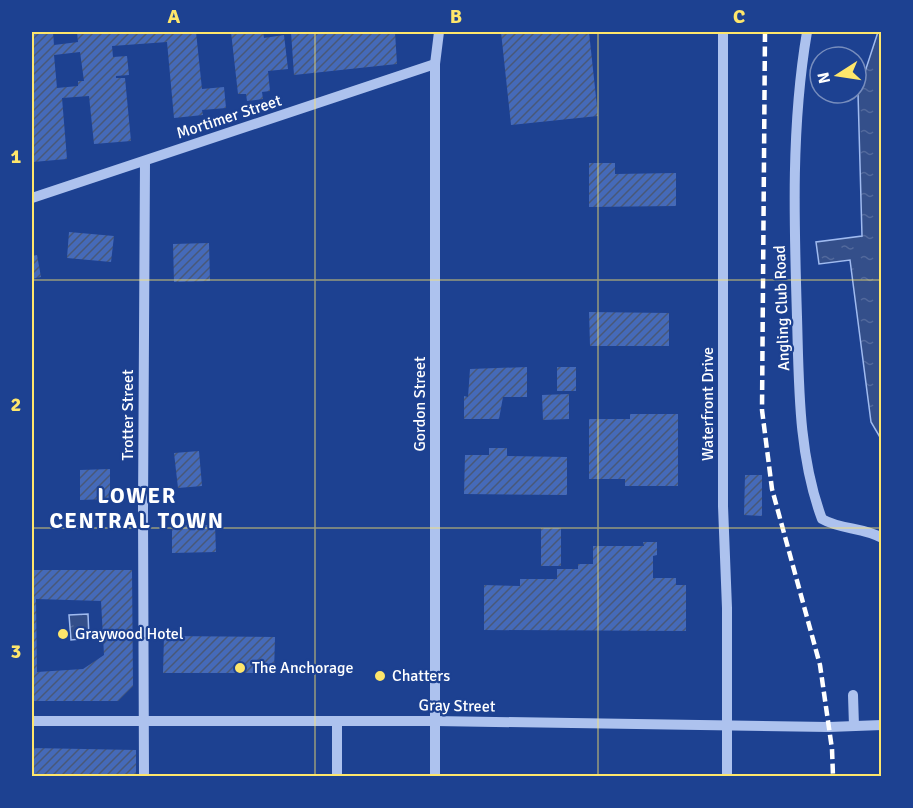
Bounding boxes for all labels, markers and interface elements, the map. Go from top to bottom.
text: A [168,4,181,29]
text: B [450,4,462,29]
text: C [733,4,745,29]
north arrow [808,45,868,105]
text: N [813,70,835,85]
street label: Mortimer Street [174,90,284,143]
text: 1 [11,144,22,169]
street label: Angling Club Road [770,245,794,371]
street label: Waterfront Drive [698,347,718,461]
street label: Gordon Street [410,356,430,452]
street label: Trotter Street [118,369,138,461]
text: 2 [11,392,21,417]
district label: LOWER CENTRAL TOWN [49,482,225,534]
place label: Graywood Hotel [75,624,184,644]
marker: Graywood Hotel [56,627,70,641]
text: 3 [11,639,21,664]
place label: The Anchorage [252,658,353,678]
marker: The Anchorage [233,661,247,675]
place label: Chatters [392,666,450,686]
marker: Chatters [373,669,387,683]
street label: Gray Street [418,695,496,717]

